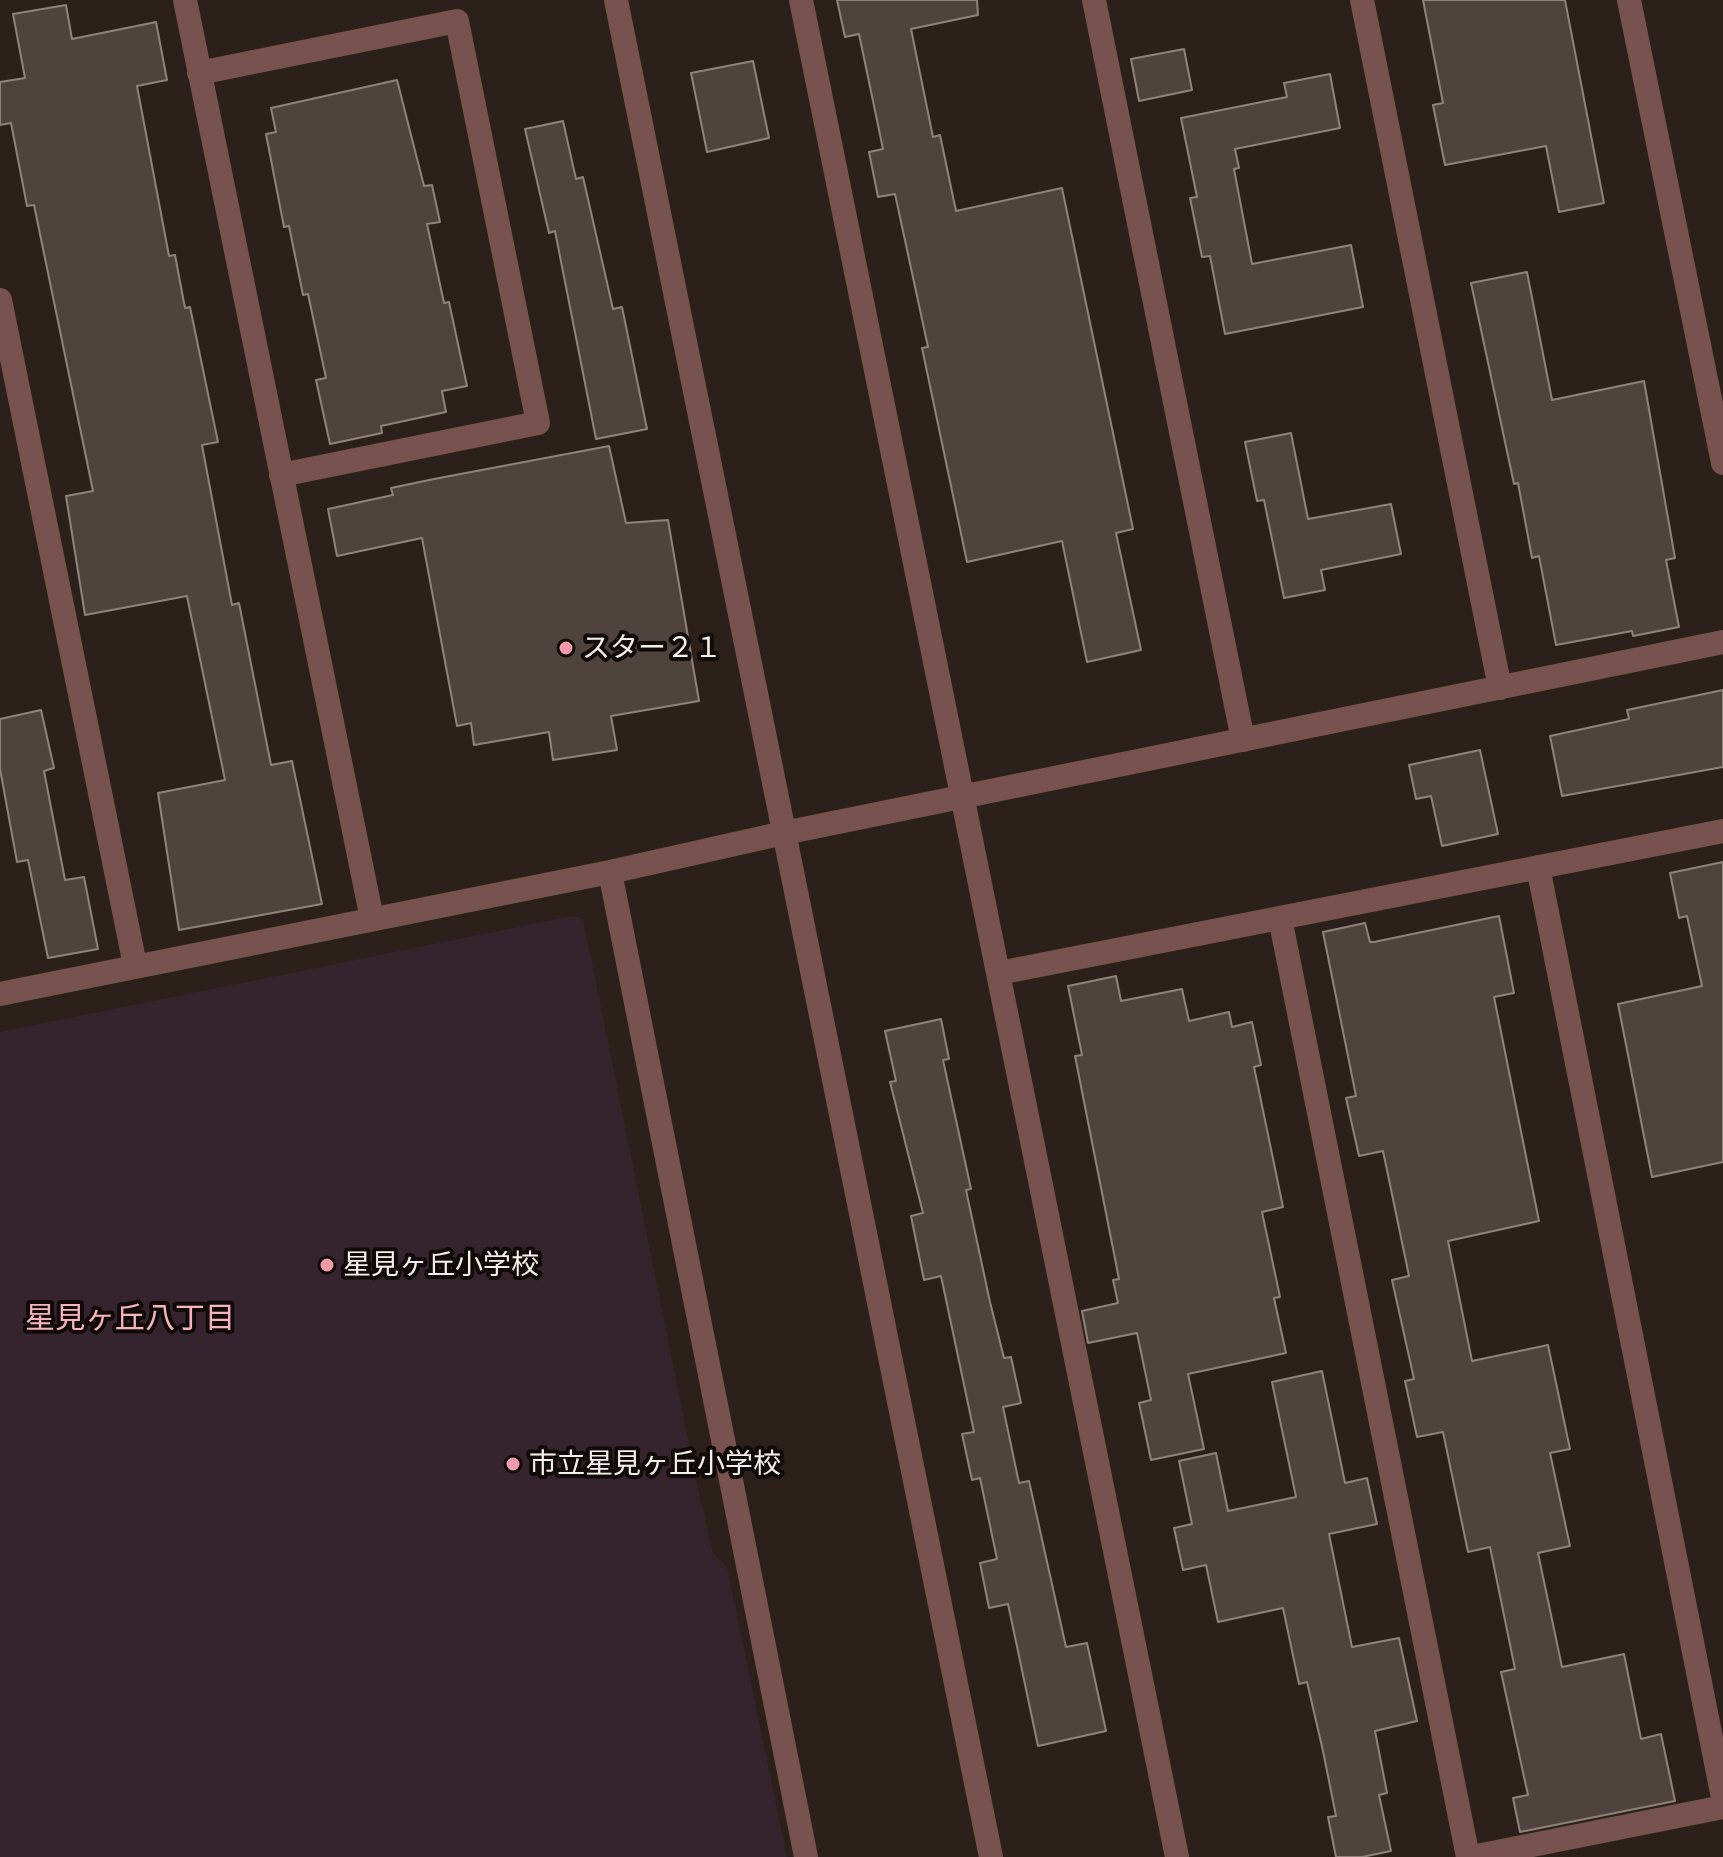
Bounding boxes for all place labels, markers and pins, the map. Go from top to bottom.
place label: スター２１ [582,631,722,665]
marker: スター２１ [557,639,575,657]
place label: 星見ヶ丘小学校 [343,1248,539,1282]
marker: 星見ヶ丘小学校 [318,1256,336,1274]
place label: 市立星見ヶ丘小学校 [529,1447,781,1481]
marker: 市立星見ヶ丘小学校 [504,1455,522,1473]

